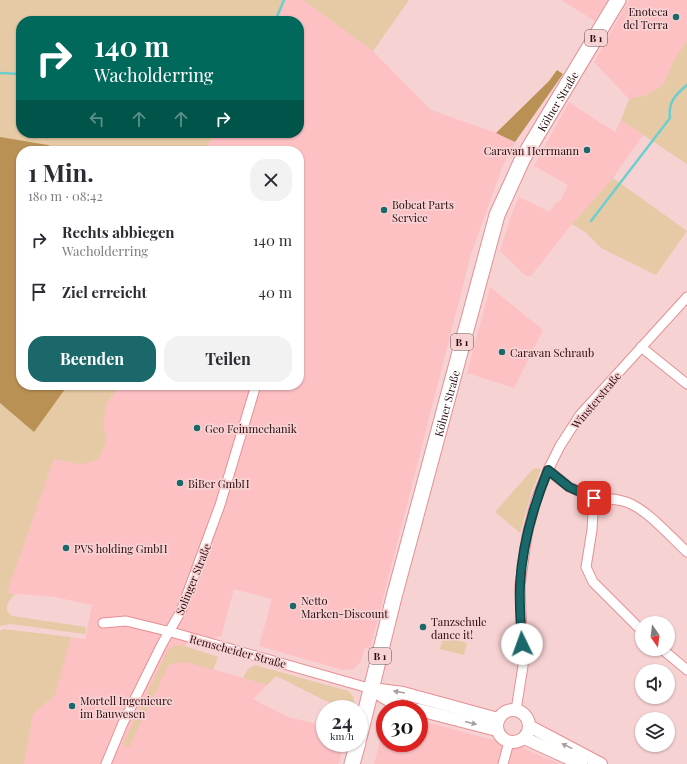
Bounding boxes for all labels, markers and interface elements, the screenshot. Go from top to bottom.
place label: Enoteca del Terra [623,4,669,32]
marker: Enoteca del Terra [671,12,681,22]
text: 140 m [94,27,169,64]
road number: B 1 [585,30,607,46]
icon: right [28,32,80,84]
text: Wacholderring [94,63,213,87]
street label: Kölner Straße [533,68,581,134]
icon: left [86,108,108,130]
icon: ahead [128,108,150,130]
icon: ahead [170,108,192,130]
icon: right [212,108,234,130]
place label: Caravan Herrmann [484,143,579,158]
marker: Caravan Herrmann [582,145,592,155]
text: 1 Min. [28,156,94,188]
button: close [250,159,292,201]
text: 180 m · 08:42 [28,187,103,204]
place label: Bobcat Parts Service [392,197,454,225]
marker: Bobcat Parts Service [379,205,389,215]
text: Rechts abbiegen [62,222,175,242]
icon: right [28,229,50,251]
text: 140 m [253,230,292,250]
text: Wacholderring [62,242,148,259]
icon: arrive [28,281,50,303]
text: Ziel erreicht [62,282,147,302]
text: 40 m [259,282,292,302]
road number: B 1 [451,334,473,350]
button: Beenden [28,336,156,382]
button: Teilen [164,336,292,382]
place label: Caravan Schraub [510,345,594,360]
marker: Caravan Schraub [497,347,507,357]
street label: Kölner Straße [430,368,462,438]
street label: Winsterstraße [567,368,624,432]
place label: Geo Feinmechanik [205,421,297,436]
marker: Geo Feinmechanik [192,423,202,433]
place label: BiBer GmbH [188,476,250,491]
marker: BiBer GmbH [175,478,185,488]
pin [577,481,611,515]
icon: arrive [583,487,605,509]
place label: PVS holding GmbH [74,541,168,556]
street label: Solinger Straße [172,541,214,617]
marker: PVS holding GmbH [61,543,71,553]
place label: Netto Marken-Discount [301,593,388,621]
marker: Netto Marken-Discount [288,601,298,611]
place label: Tanzschule dance it! [431,614,487,642]
north arrow [635,616,675,656]
map controls [635,616,675,752]
marker: Tanzschule dance it! [418,622,428,632]
position arrow [501,623,543,665]
street label: Remscheider Straße [188,631,288,671]
road number: B 1 [369,648,391,664]
button: sound [635,664,675,704]
one-way arrow [393,689,405,695]
place label: Mortell Ingenieure im Bauwesen [80,693,173,721]
speed limit sign: 30 [376,700,428,752]
marker: Mortell Ingenieure im Bauwesen [67,701,77,711]
text: 24 [331,707,353,734]
button: layers [635,712,675,752]
one-way arrow [464,721,477,727]
text: km/h [330,729,354,743]
one-way arrow [561,743,573,749]

